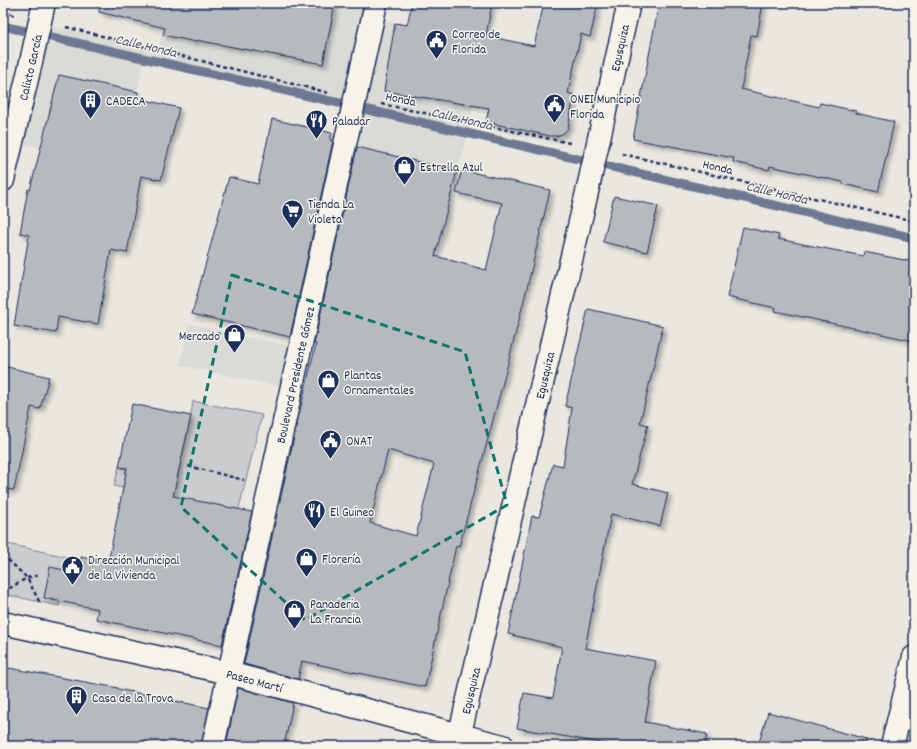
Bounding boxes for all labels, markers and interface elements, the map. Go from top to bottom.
street label: Egusquiza [607,22,636,73]
place label: Correo de Florida [452,26,500,60]
public building icon: Correo de Florida [423,27,449,60]
water label: Calle Honda [113,30,180,64]
street label: Calixto García [15,32,49,103]
building icon: CADECA [77,87,103,120]
street label: Honda [384,88,418,113]
place label: ONEI Municipio Florida [570,91,640,125]
public building icon: ONEI Municipio Florida [542,92,568,125]
place label: CADECA [106,93,146,112]
water label: Calle Honda [429,103,496,137]
restaurant icon: Paladar [304,107,330,140]
place label: Paladar [332,113,370,132]
shop icon: Estrella Azul [392,153,418,186]
street label: Honda [700,156,735,181]
place label: Estrella Azul [420,159,483,178]
water label: Calle Honda [744,177,811,211]
place label: Tienda La Violeta [308,196,355,230]
supermarket icon: Tienda La Violeta [280,197,306,230]
street label: Boulevard Presidente Gómez [273,305,321,446]
shop icon: Mercado [222,322,248,355]
place label: Mercado [179,328,220,347]
street label: Egusquiza [532,349,561,401]
place label: Plantas Ornamentales [344,367,414,401]
shop icon: Plantas Ornamentales [316,368,342,401]
public building icon: ONAT [317,427,343,460]
place label: ONAT [346,433,372,452]
restaurant icon: El Guineo [301,498,327,531]
place label: El Guineo [330,504,374,523]
shop icon: Florería [293,545,319,578]
place label: Florería [322,551,361,570]
place label: Dirección Municipal de la Vivienda [88,552,180,586]
public building icon: Dirección Municipal de la Vivienda [59,553,85,586]
place label: Panaderia La Francia [310,596,362,630]
shop icon: Panaderia La Francia [281,597,307,630]
street label: Egusquiza [458,665,487,716]
street label: Paseo Martí [224,666,286,699]
building icon: Casa de la Trova [63,684,89,717]
place label: Casa de la Trova [92,690,174,709]

